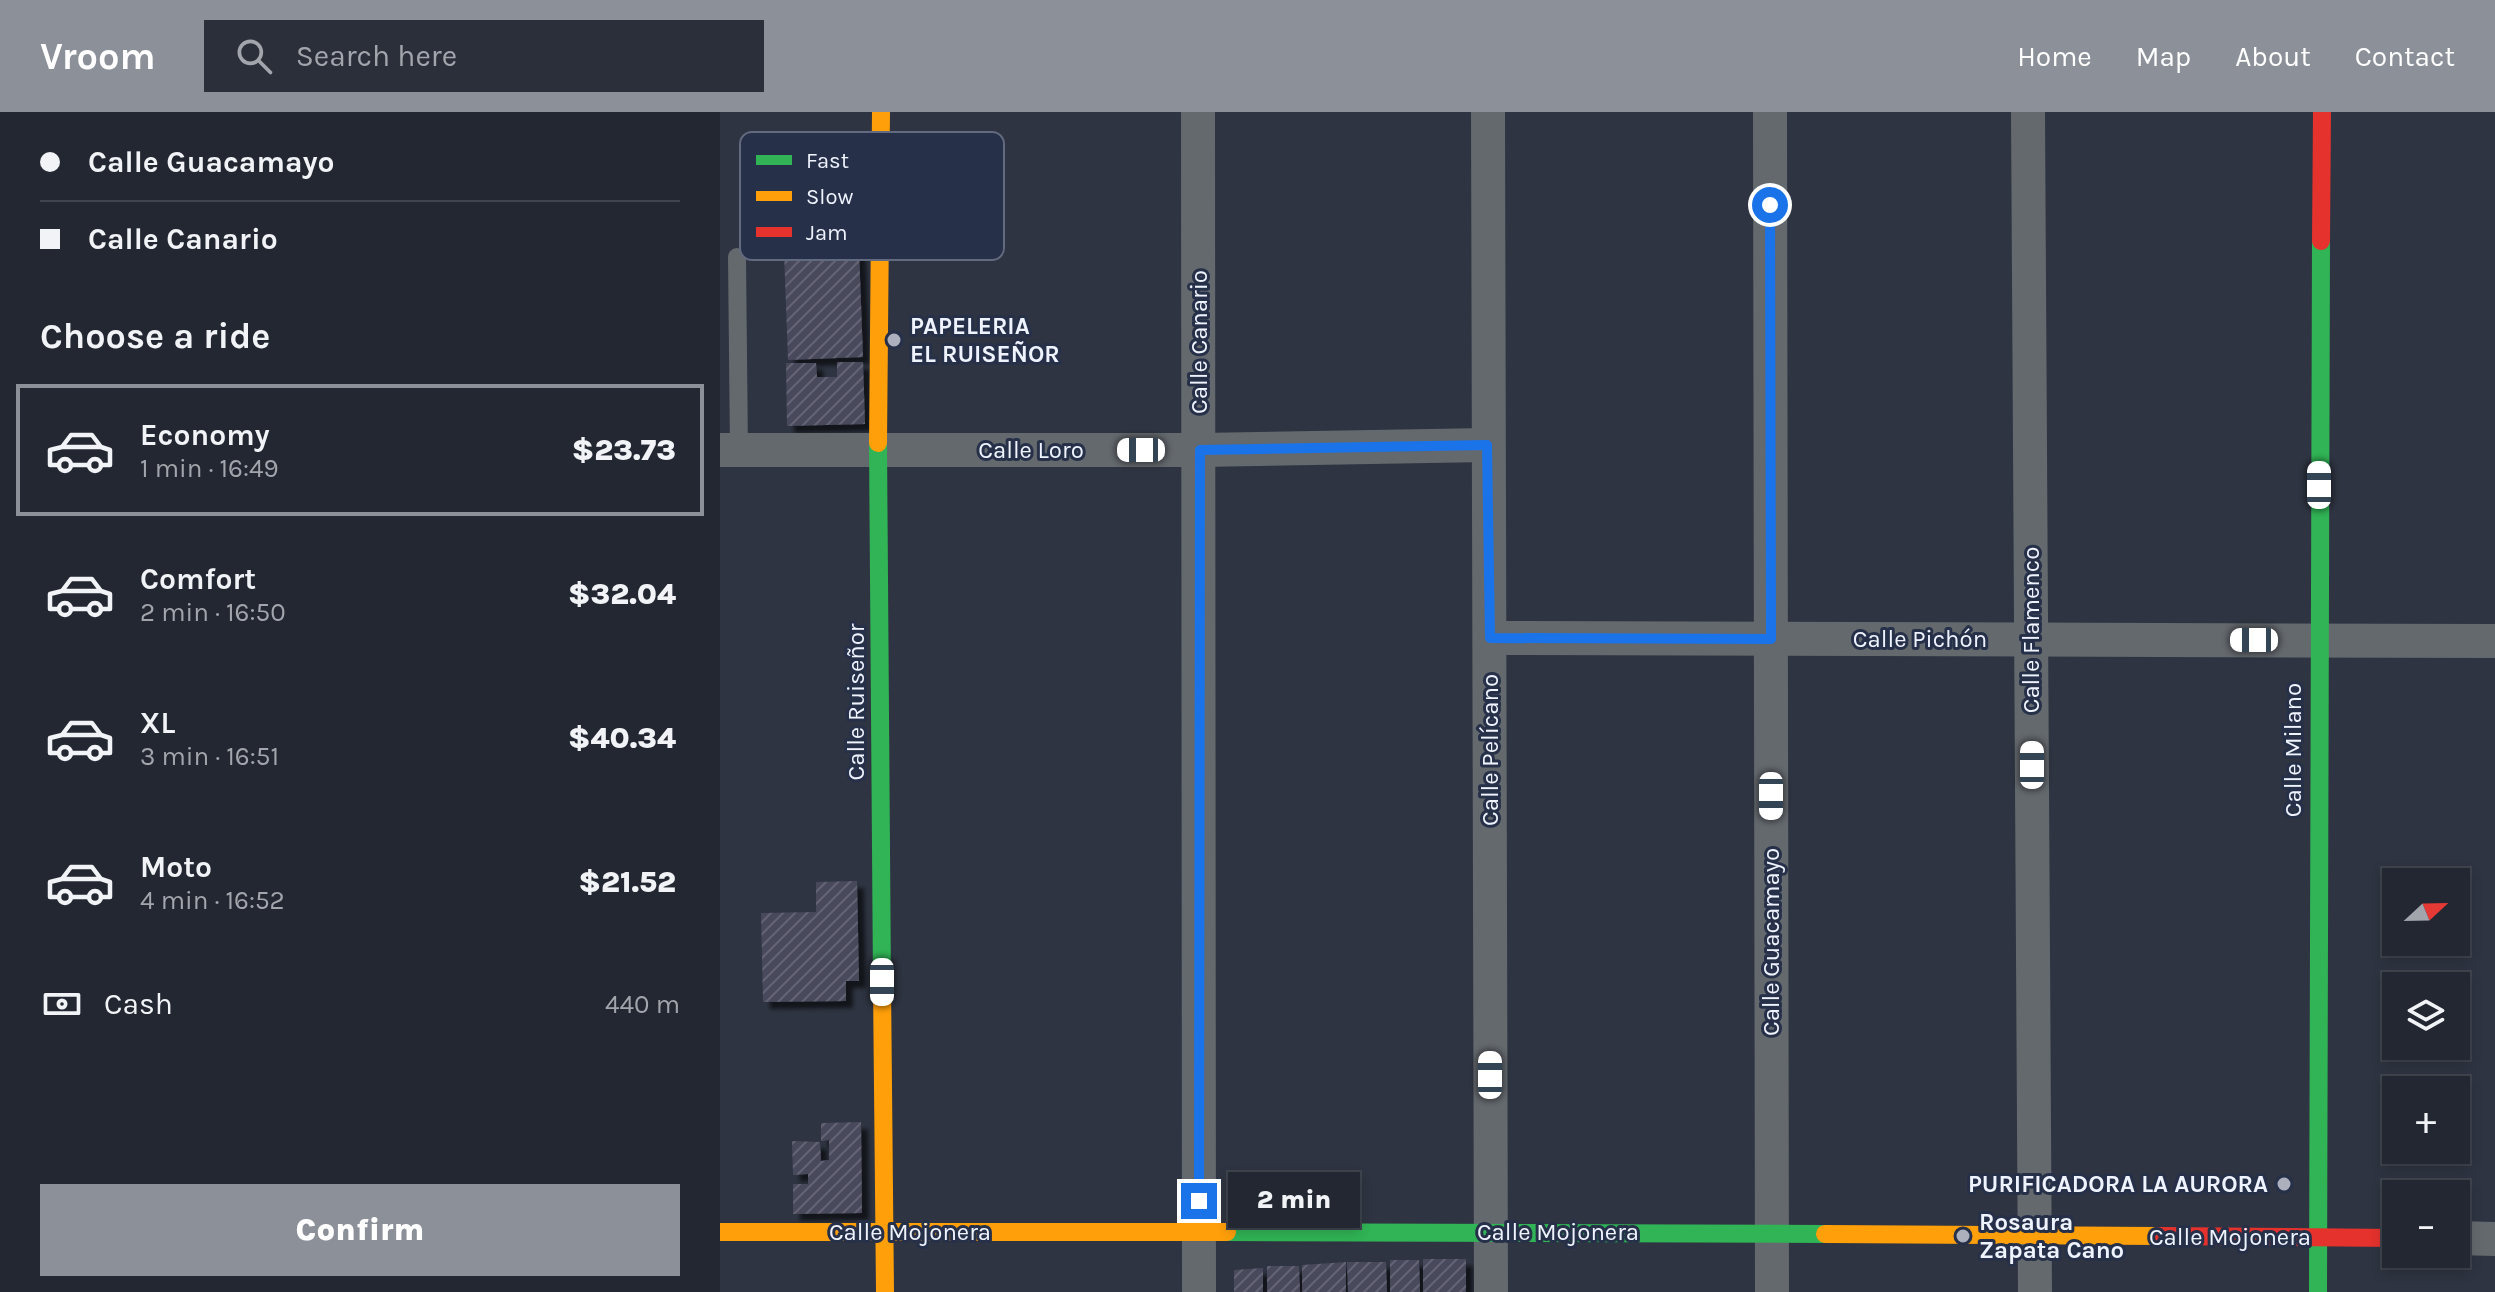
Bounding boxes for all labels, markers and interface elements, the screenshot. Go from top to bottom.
search box [204,20,764,92]
text: Vroom [40,34,156,79]
icon: search [232,34,276,78]
text: Search here [296,38,457,74]
text: Home [2017,40,2092,73]
text: Map [2136,40,2191,73]
text: About [2235,40,2311,73]
text: Contact [2355,40,2455,73]
legend [740,132,1004,260]
text: Calle Guacamayo [88,144,335,180]
text: Fast [806,148,849,174]
text: Slow [806,184,853,210]
route start [1752,187,1788,223]
text: Jam [806,220,848,246]
text: Calle Canario [88,221,278,257]
street label: Calle Canario [1185,270,1213,414]
place label: PAPELERIA EL RUISEÑOR [910,312,1060,368]
text: Choose a ride [40,315,270,357]
marker: PAPELERIA EL RUISEÑOR [885,331,903,349]
icon: car [44,414,116,486]
text: Economy [140,417,270,453]
text: $23.73 [572,432,676,468]
street label: Calle Loro [978,436,1084,464]
car [1117,438,1165,462]
text: 1 min · 16:49 [140,453,279,484]
car [2307,461,2331,509]
street label: Calle Flamenco [2017,547,2045,713]
icon: car [44,558,116,630]
text: Comfort [140,561,256,597]
text: $32.04 [568,576,676,612]
text: 2 min · 16:50 [140,597,286,628]
street label: Calle Ruiseñor [842,623,870,781]
street label: Calle Pichón [1853,625,1987,653]
car [2230,628,2278,652]
street label: Calle Pelícano [1476,674,1504,826]
street label: Calle Milano [2279,683,2307,817]
icon: car [44,702,116,774]
text: XL [140,705,175,741]
text: $40.34 [568,720,676,756]
text: 3 min · 16:51 [140,741,279,772]
car [2020,741,2044,789]
car [1759,772,1783,820]
icon: car [44,846,116,918]
street label: Calle Guacamayo [1757,848,1785,1036]
text: Moto [140,849,212,885]
text: $21.52 [578,864,676,900]
north arrow [2382,868,2470,956]
map controls [2382,868,2470,1268]
text: 4 min · 16:52 [140,885,285,916]
car [870,958,894,1006]
button: layers [2382,972,2470,1060]
icon: cash [40,982,84,1026]
text: Cash [104,986,173,1022]
text: 440 m [605,989,680,1020]
car [1478,1051,1502,1099]
button: + [2382,1076,2470,1164]
place label: PURIFICADORA LA AURORA [1968,1170,2268,1198]
callout: 2 min [1227,1173,1359,1229]
marker: PURIFICADORA LA AURORA [2275,1175,2293,1193]
button: − [2382,1180,2470,1268]
route end [1181,1183,1217,1219]
button: Confirm [40,1184,680,1276]
text: 2 min [1257,1184,1331,1215]
place label: Rosaura Zapata Cano [1979,1208,2124,1264]
street label: Calle Mojonera [829,1218,991,1246]
street label: Calle Mojonera [1477,1218,1639,1246]
street label: Calle Mojonera [2149,1223,2311,1251]
marker: Rosaura Zapata Cano [1954,1227,1972,1245]

